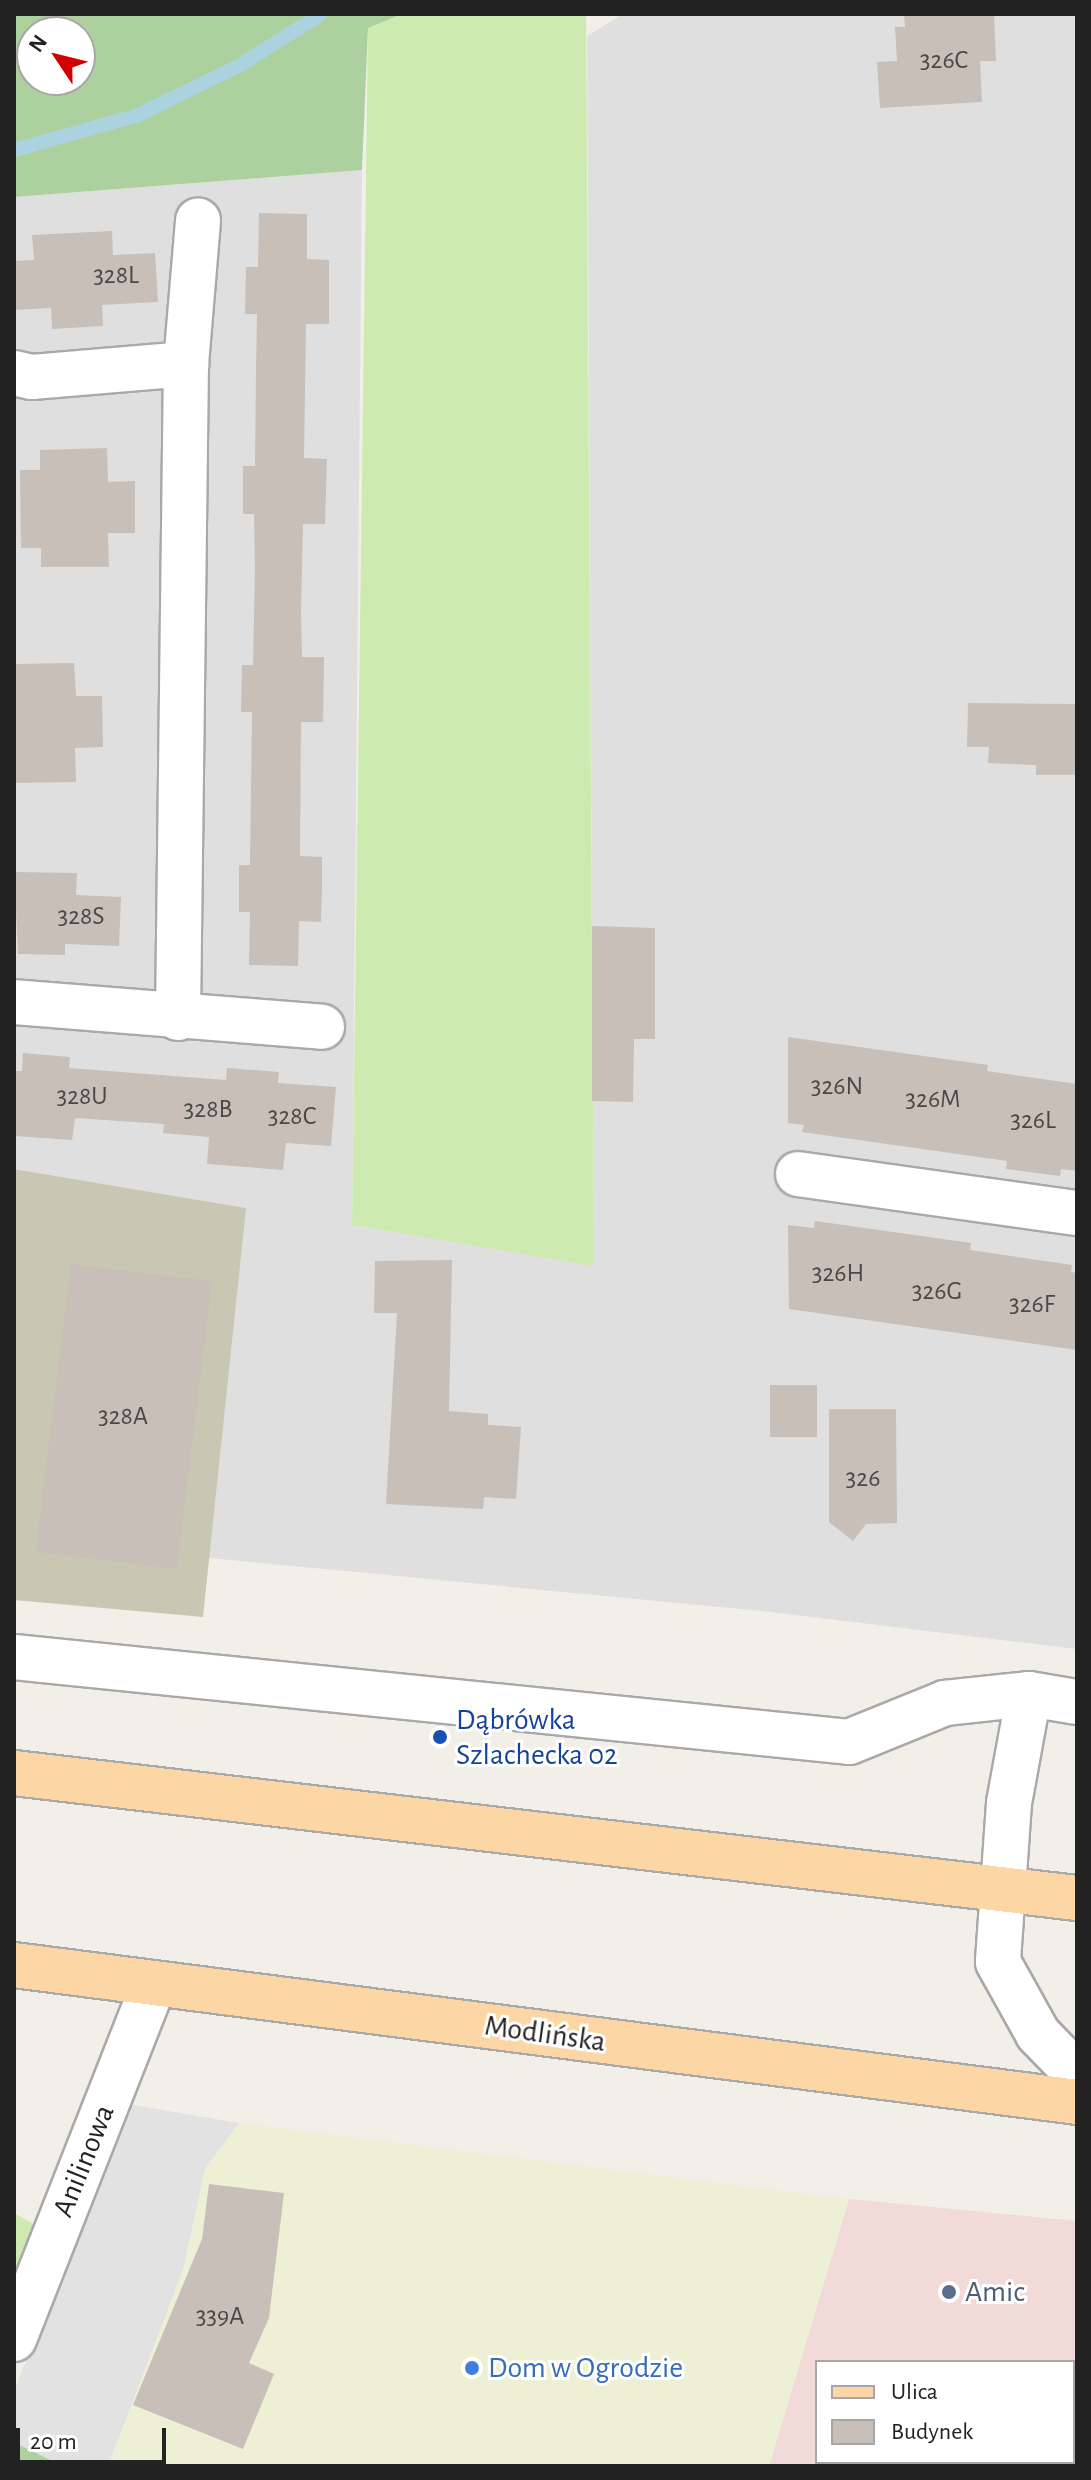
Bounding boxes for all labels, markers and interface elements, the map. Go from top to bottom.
north arrow [16,16,96,96]
text: N [25,31,51,56]
house number: 326C [920,45,968,77]
house number: 328L [93,260,139,292]
house number: 328S [57,901,105,933]
house number: 326N [811,1071,863,1103]
house number: 328U [56,1081,108,1113]
house number: 326M [905,1084,961,1116]
house number: 328B [184,1094,232,1126]
house number: 328C [268,1101,316,1133]
house number: 326L [1010,1105,1056,1137]
house number: 326H [812,1258,864,1290]
house number: 326G [912,1276,962,1308]
house number: 326F [1009,1289,1055,1321]
house number: 328A [98,1401,148,1433]
house number: 326 [846,1463,880,1495]
place label: Dąbrówka Szlachecka 02 [456,1702,618,1772]
marker: Dąbrówka Szlachecka 02 [431,1728,449,1746]
street label: Modlińska [482,2008,608,2060]
street label: Anilinowa [45,2100,123,2222]
place label: Amic [965,2274,1025,2310]
marker: Amic [940,2283,958,2301]
house number: 339A [196,2301,244,2333]
place label: Dom w Ogrodzie [488,2350,683,2386]
marker: Dom w Ogrodzie [463,2359,481,2377]
legend [815,2360,1075,2464]
text: Ulica [891,2380,938,2404]
scale bar [20,2412,170,2462]
text: Budynek [891,2420,973,2444]
text: 20 m [30,2430,77,2454]

